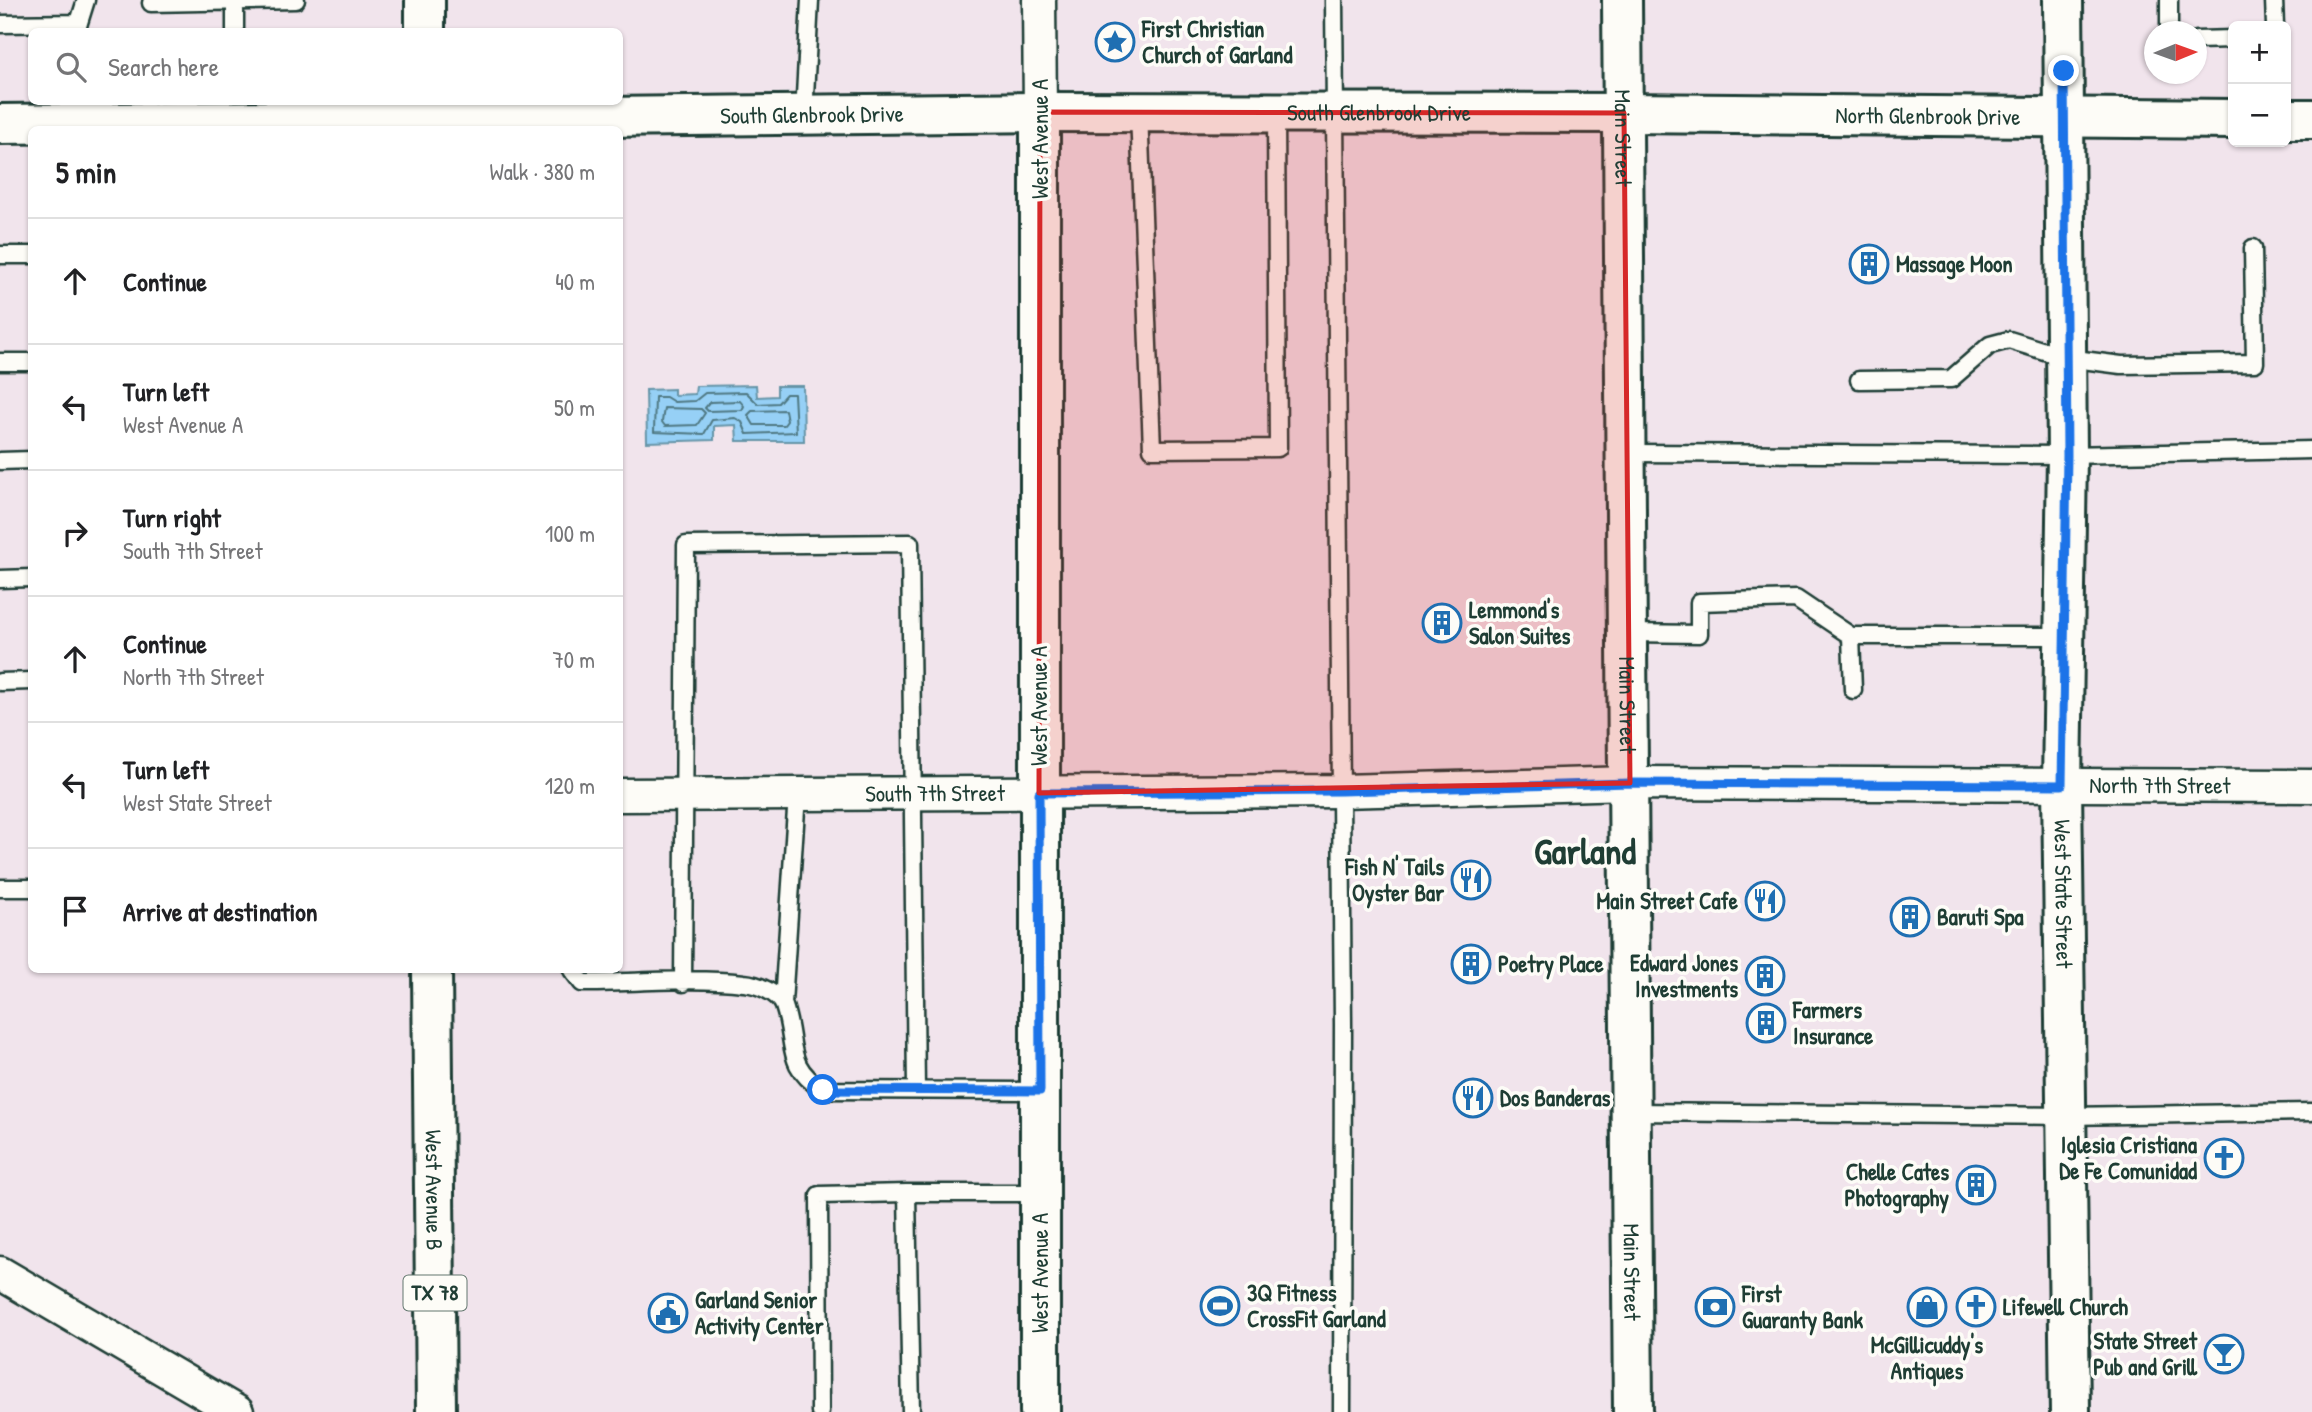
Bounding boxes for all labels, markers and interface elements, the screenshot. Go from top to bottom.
place label: First Christian Church of Garland [1141,13,1292,70]
place icon: First Christian Church of Garland [1094,21,1136,63]
north arrow [2144,21,2207,84]
map controls [2228,21,2291,147]
button: + [2228,21,2291,84]
search box [28,28,623,105]
icon: search [52,48,90,86]
text: Search here [108,49,219,84]
route end [2048,55,2079,86]
street label: West Avenue A [1024,79,1055,199]
button: − [2228,84,2291,147]
street label: Main Street [1608,89,1639,188]
street label: South Glenbrook Drive [1287,96,1471,128]
street label: South Glenbrook Drive [720,98,904,131]
street label: North Glenbrook Drive [1835,99,2021,132]
text: 5 min [56,152,116,192]
text: Walk · 380 m [489,156,595,187]
building icon: Massage Moon [1848,243,1890,285]
place label: Massage Moon [1896,248,2013,280]
icon: ahead [56,262,94,300]
text: Continue [123,264,207,299]
text: 40 m [555,266,595,297]
text: Turn left [123,374,209,409]
icon: left [56,388,94,426]
text: 50 m [554,392,595,423]
text: West Avenue A [123,409,243,440]
text: Turn right [123,500,221,535]
icon: right [56,514,94,552]
text: 100 m [545,518,595,549]
text: South 7th Street [123,535,263,566]
place label: Lemmond's Salon Suites [1469,594,1571,651]
building icon: Lemmond's Salon Suites [1421,602,1463,644]
text: Continue [123,626,207,661]
icon: ahead [56,640,94,678]
text: 70 m [552,644,595,675]
street label: West Avenue A [1023,646,1054,766]
street label: Main Street [1612,656,1644,755]
text: North 7th Street [123,661,264,692]
text: Turn left [123,752,209,787]
icon: left [56,766,94,804]
street label: North 7th Street [2089,769,2232,801]
text: 120 m [545,770,595,801]
street label: South 7th Street [865,777,1006,809]
text: West State Street [123,787,272,818]
street label: West State Street [2047,819,2080,970]
district label: Garland [1534,825,1637,876]
place label: Fish N' Tails Oyster Bar [1344,851,1444,909]
restaurant icon: Fish N' Tails Oyster Bar [1450,859,1492,901]
restaurant icon: Main Street Cafe [1744,880,1786,922]
place label: Main Street Cafe [1597,885,1739,916]
icon: arrive [56,892,94,930]
text: Arrive at destination [123,894,318,929]
building icon: Baruti Spa [1889,896,1931,938]
place label: Baruti Spa [1937,901,2024,933]
building icon: Poetry Place [1450,943,1492,985]
place label: Edward Jones Investments [1630,947,1738,1004]
place label: Poetry Place [1498,948,1604,980]
building icon: Edward Jones Investments [1744,955,1786,997]
place label: Farmers Insurance [1792,994,1874,1051]
building icon: Farmers Insurance [1745,1002,1787,1044]
route start [807,1074,838,1105]
restaurant icon: Dos Banderas [1452,1077,1494,1119]
place label: Dos Banderas [1500,1082,1610,1113]
street label: West Avenue B [418,1129,451,1250]
place label: Iglesia Cristiana De Fe Comunidad [2059,1129,2197,1186]
church icon: Iglesia Cristiana De Fe Comunidad [2203,1137,2245,1179]
place label: Chelle Cates Photography [1844,1156,1949,1214]
building icon: Chelle Cates Photography [1955,1164,1997,1206]
street label: West Avenue A [1024,1213,1055,1333]
street label: Main Street [1617,1223,1648,1322]
road number: TX 78 [404,1276,466,1310]
place label: 3Q Fitness CrossFit Garland [1247,1277,1386,1334]
place label: First Guaranty Bank [1741,1278,1864,1336]
place label: Garland Senior Activity Center [695,1284,824,1342]
sports icon: 3Q Fitness CrossFit Garland [1199,1285,1241,1327]
bank icon: First Guaranty Bank [1694,1286,1736,1328]
shop icon: McGillicuddy's Antiques [1906,1286,1948,1328]
church icon: Lifewell Church [1955,1286,1997,1328]
place label: Lifewell Church [2003,1291,2128,1322]
public building icon: Garland Senior Activity Center [647,1292,689,1334]
place label: State Street Pub and Grill [2093,1325,2198,1382]
place label: McGillicuddy's Antiques [1871,1329,1983,1387]
bar icon: State Street Pub and Grill [2203,1333,2245,1375]

